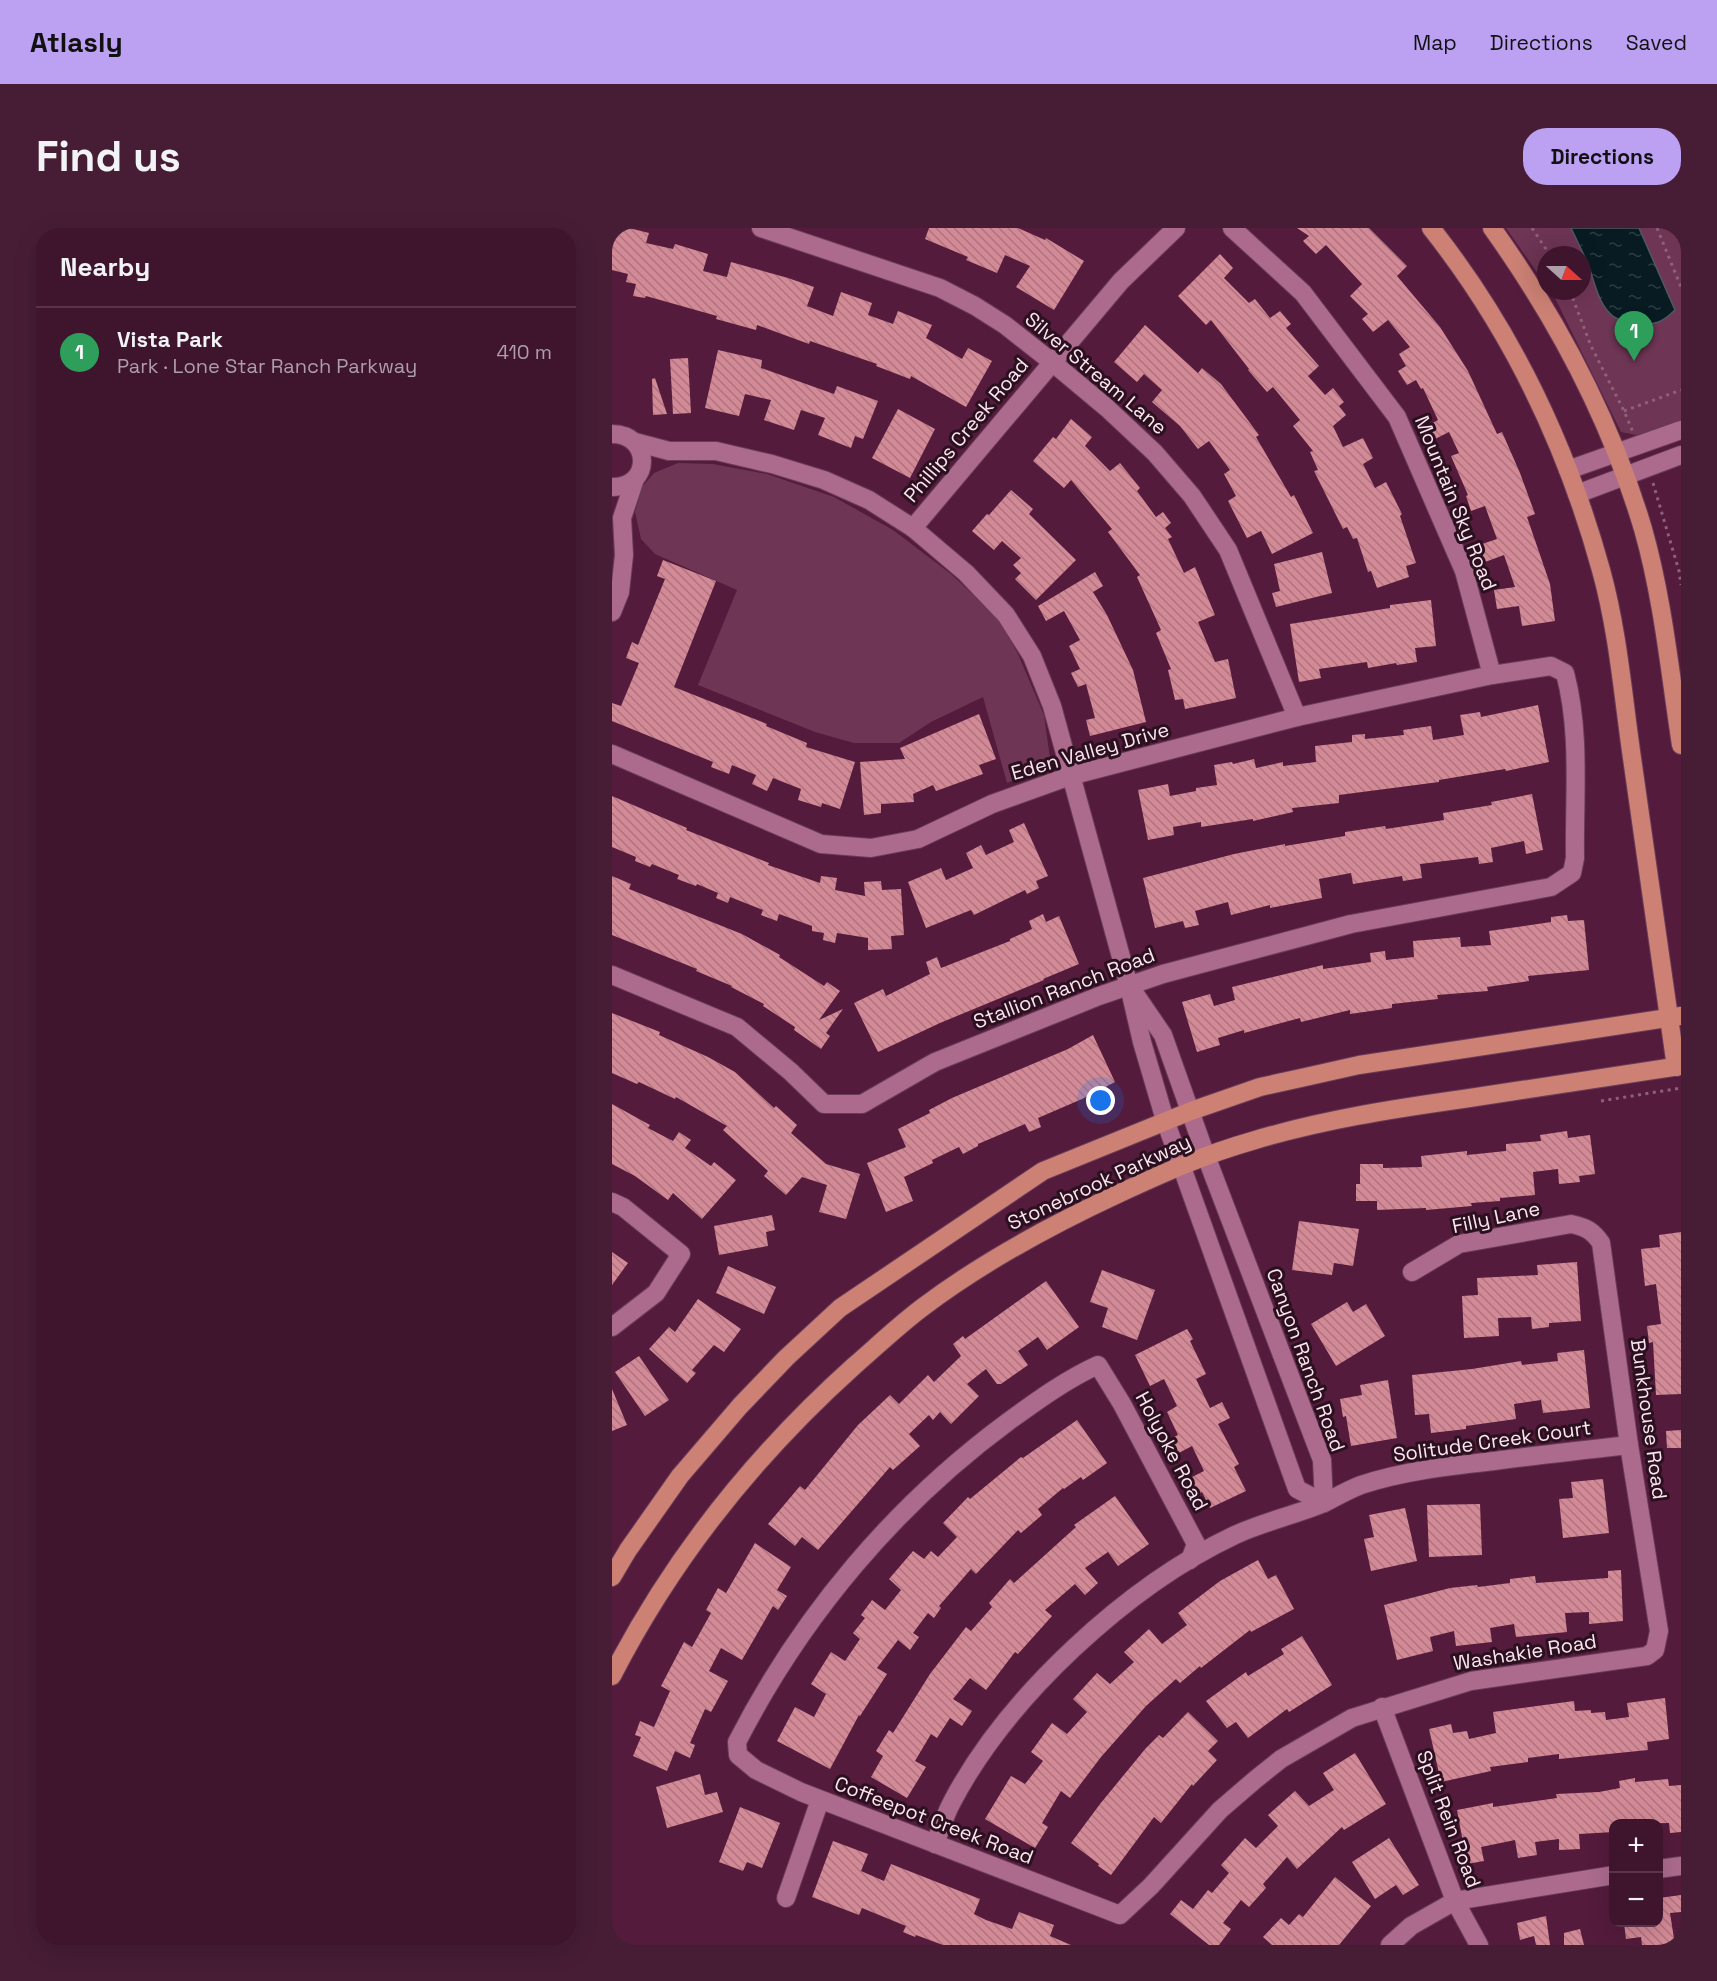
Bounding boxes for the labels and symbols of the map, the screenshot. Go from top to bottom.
north arrow [1537,246,1591,300]
street label: Silver Stream Lane [1020,306,1172,440]
pin: 1 [1614,312,1654,361]
street label: Phillips Creek Road [898,352,1034,508]
street label: Mountain Sky Road [1409,412,1503,594]
street label: Eden Valley Drive [1008,716,1172,786]
street label: Stallion Ranch Road [970,941,1158,1035]
your location [1086,1086,1115,1115]
street label: Stonebrook Parkway [1003,1128,1195,1236]
street label: Filly Lane [1450,1195,1542,1239]
street label: Canyon Ranch Road [1261,1265,1351,1455]
street label: Bunkhouse Road [1625,1337,1673,1501]
street label: Holyoke Road [1130,1387,1214,1515]
street label: Solitude Creek Court [1391,1414,1593,1468]
street label: Washakie Road [1451,1628,1599,1676]
street label: Split Rein Road [1411,1747,1487,1891]
street label: Coffeepot Creek Road [831,1770,1037,1870]

